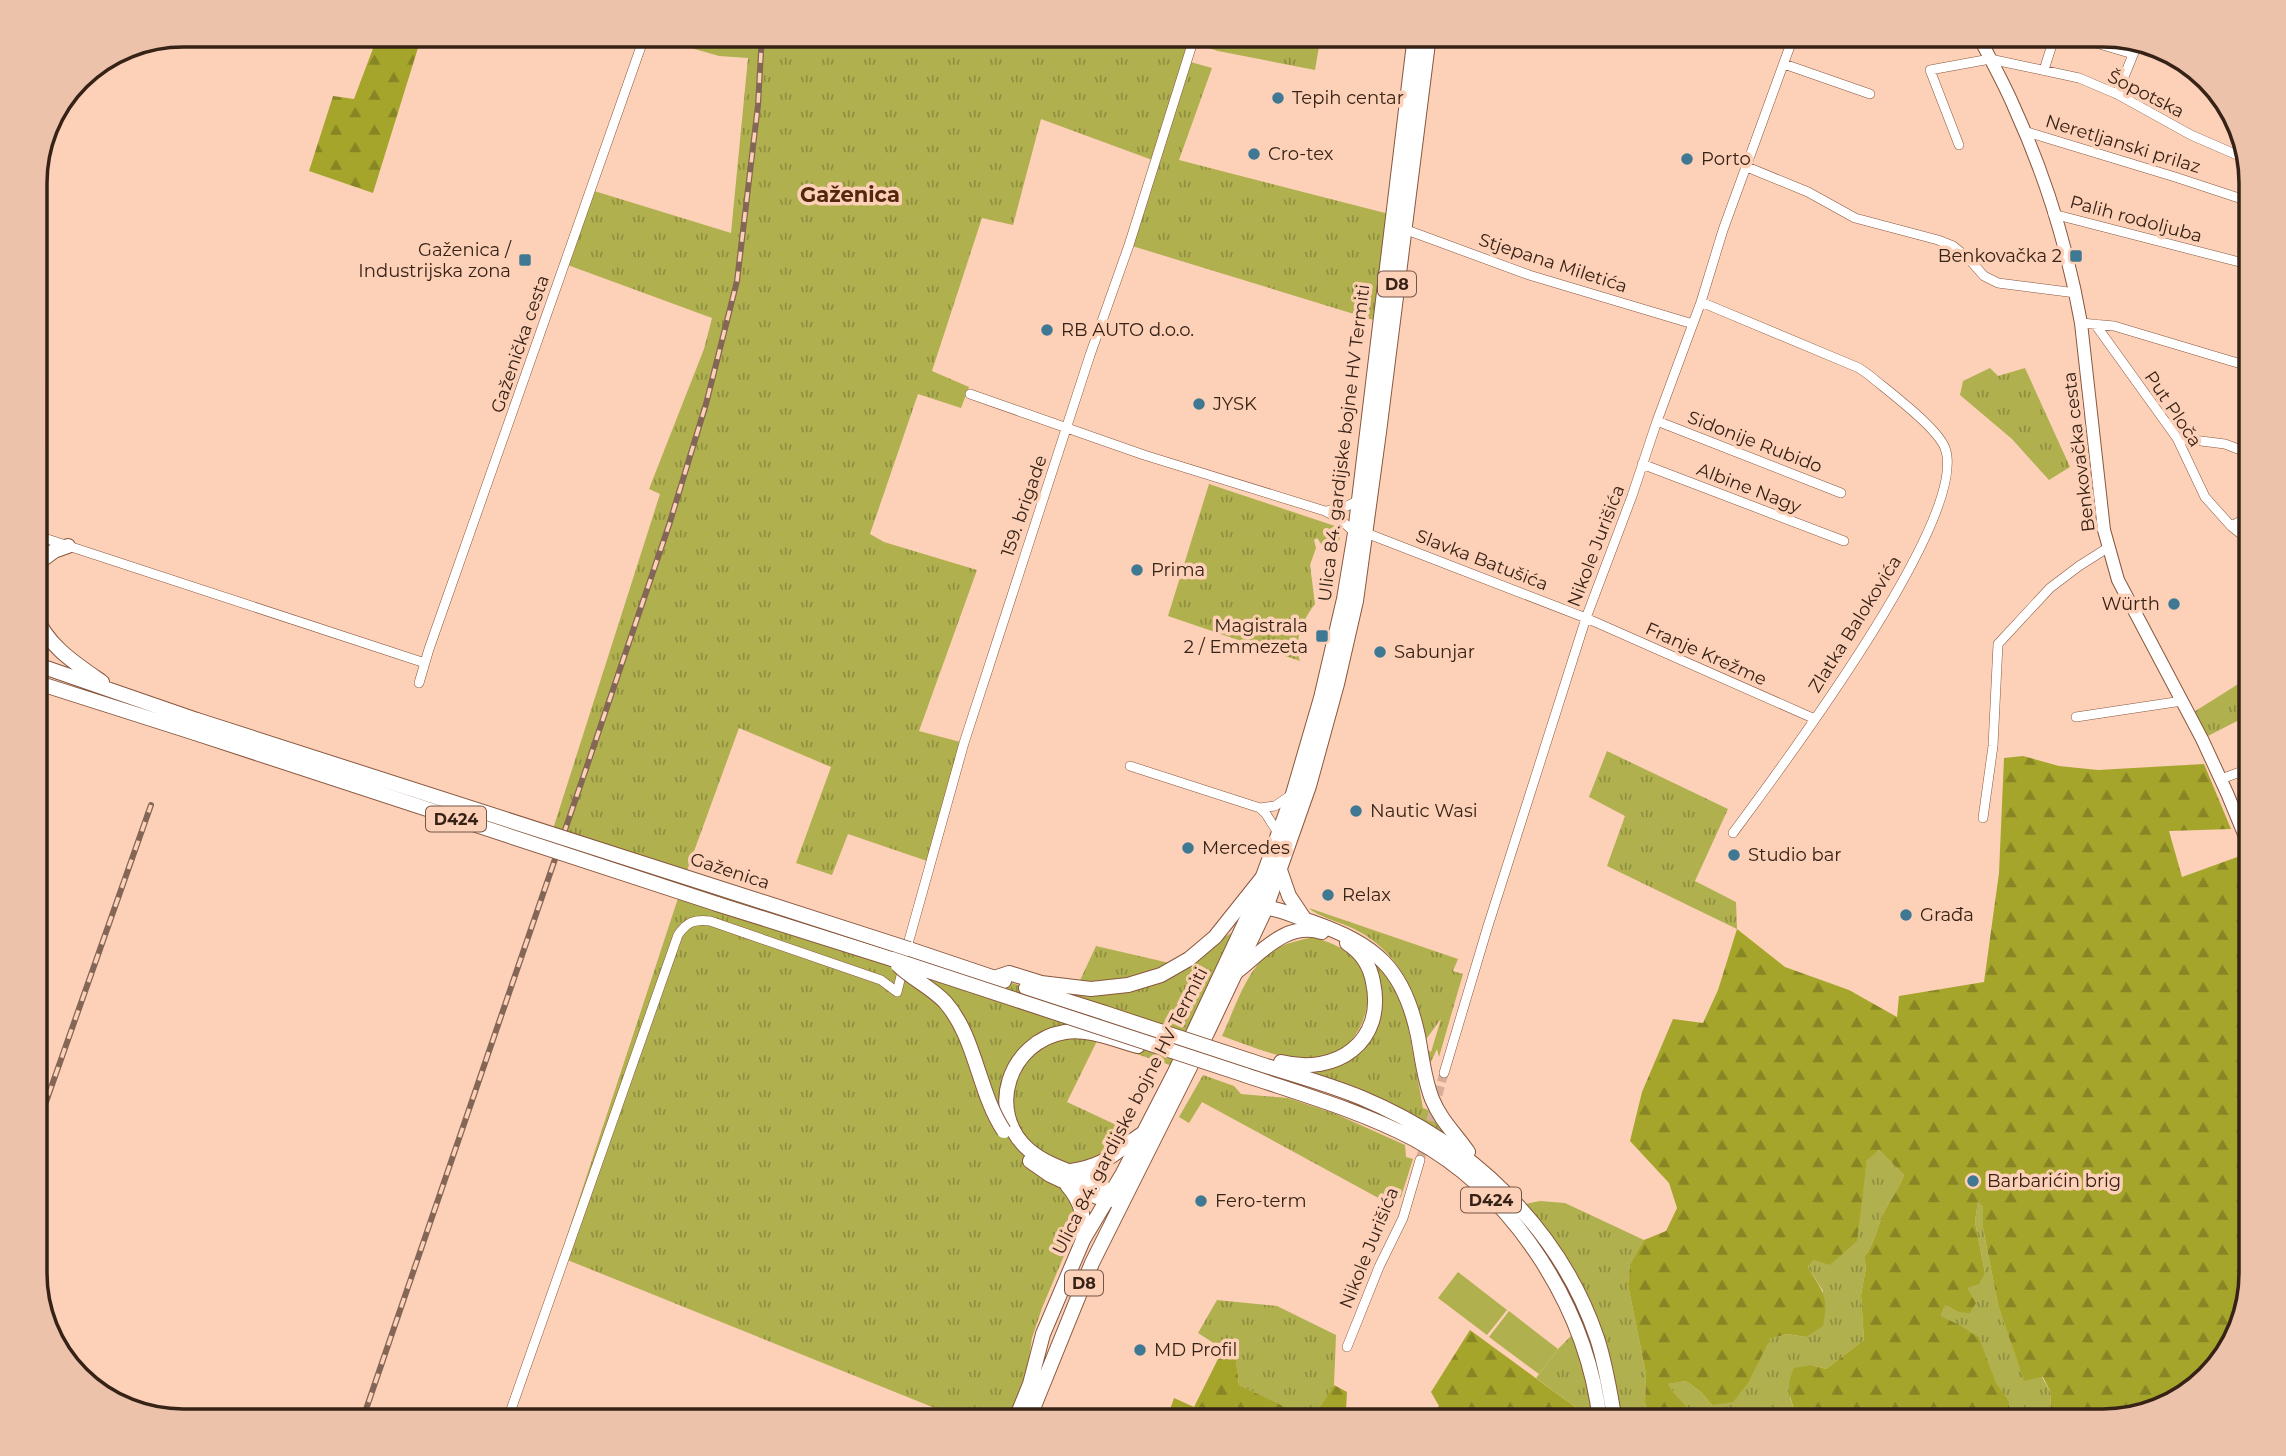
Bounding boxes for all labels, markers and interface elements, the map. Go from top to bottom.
street label: Šopotska [2104,65,2188,123]
place label: Tepih centar [1292,87,1404,109]
marker: Tepih centar [1270,90,1286,106]
street label: Neretljanski prilaz [2043,110,2203,178]
place label: Cro-tex [1268,143,1334,165]
marker: Cro-tex [1246,146,1262,162]
place label: Porto [1701,148,1751,170]
marker: Porto [1679,151,1695,167]
district label: Gaženica [800,182,900,207]
street label: Palih rodoljuba [2067,191,2205,247]
street label: Stjepana Miletića [1476,229,1630,297]
place label: Gaženica / Industrijska zona [358,239,512,282]
place label: Benkovačka 2 [1938,245,2062,267]
marker: Benkovačka 2 [2068,248,2084,264]
marker: Gaženica / Industrijska zona [517,252,533,268]
street label: Gaženička cesta [486,272,554,416]
road number: D8 [1378,272,1416,296]
street label: Ulica 84. gardijske bojne HV Termiti [1314,283,1374,603]
place label: RB AUTO d.o.o. [1061,319,1194,341]
marker: RB AUTO d.o.o. [1039,322,1055,338]
street label: Put Ploča [2140,367,2206,451]
street label: Benkovačka cesta [2058,371,2100,533]
place label: JYSK [1212,393,1257,415]
marker: JYSK [1191,396,1207,412]
street label: Sidonije Rubido [1685,406,1825,478]
street label: 159. brigade [996,452,1052,560]
street label: Albine Nagy [1694,458,1804,518]
street label: Nikole Jurišića [1563,482,1629,610]
street label: Slavka Batušića [1413,525,1551,595]
street label: Zlatka Balokovića [1804,551,1906,697]
place label: Prima [1151,559,1205,581]
marker: Prima [1129,562,1145,578]
place label: Würth [2102,593,2160,615]
marker: Würth [2166,596,2182,612]
place label: Magistrala 2 / Emmezeta [1184,615,1308,658]
street label: Franje Krežme [1642,617,1770,691]
marker: Magistrala 2 / Emmezeta [1314,628,1330,644]
place label: Sabunjar [1394,641,1475,663]
marker: Sabunjar [1372,644,1388,660]
place label: Nautic Wasi [1370,800,1478,822]
marker: Nautic Wasi [1348,803,1364,819]
road number: D424 [426,806,486,832]
place label: Mercedes [1202,837,1290,859]
marker: Mercedes [1180,840,1196,856]
place label: Studio bar [1748,844,1842,866]
marker: Studio bar [1726,847,1742,863]
street label: Gaženica [688,848,772,894]
place label: Relax [1342,884,1391,906]
marker: Relax [1320,887,1336,903]
place label: Građa [1920,904,1974,926]
marker: Građa [1898,907,1914,923]
street label: Ulica 84. gardijske bojne HV Termiti [1048,964,1212,1258]
place label: Barbarićin brig [1987,1170,2121,1192]
marker: Barbarićin brig [1965,1173,1981,1189]
street label: Nikole Jurišića [1335,1184,1403,1312]
road number: D424 [1461,1188,1521,1212]
place label: Fero-term [1215,1190,1306,1212]
marker: Fero-term [1193,1193,1209,1209]
road number: D8 [1065,1270,1103,1296]
place label: MD Profil [1154,1339,1237,1361]
marker: MD Profil [1132,1342,1148,1358]

